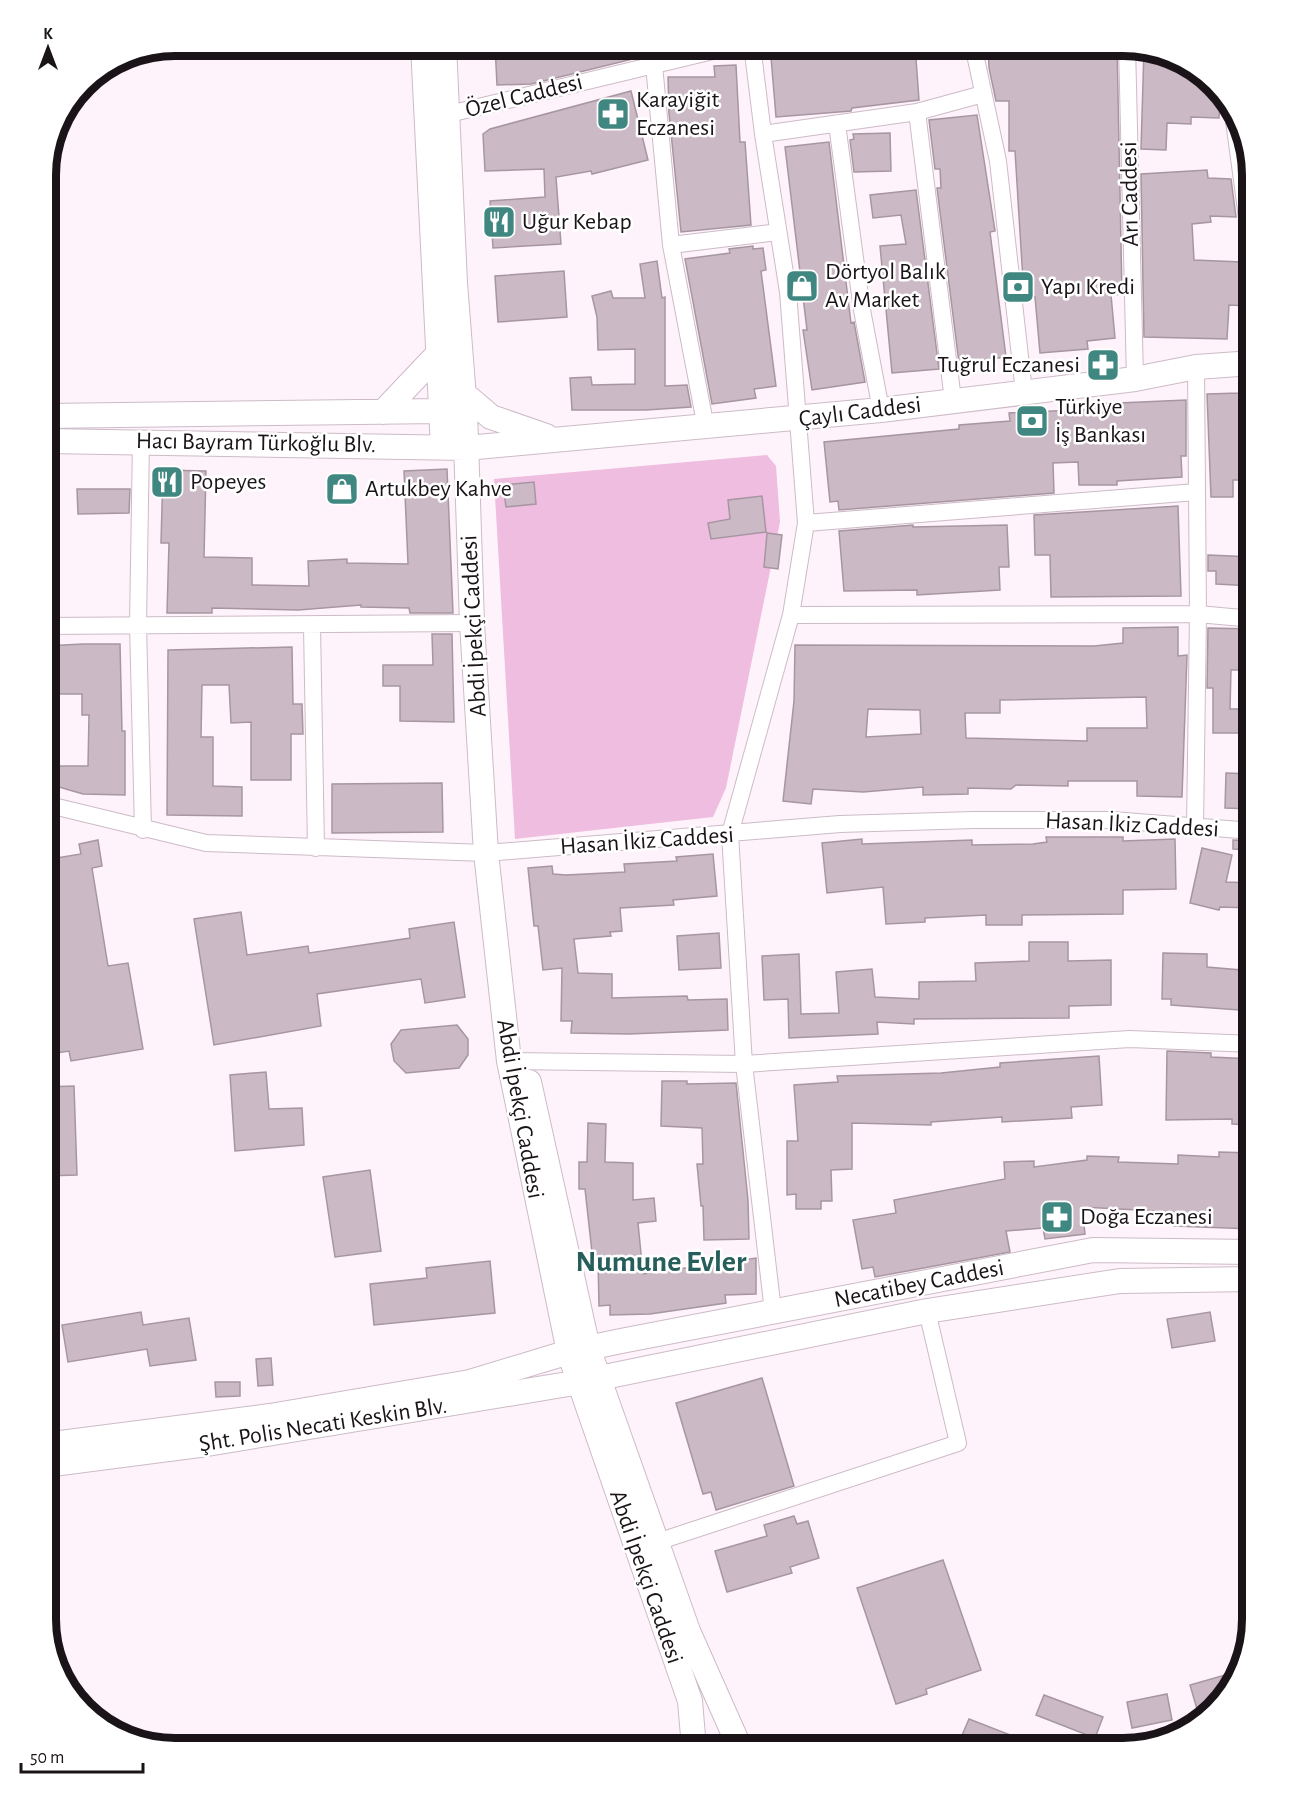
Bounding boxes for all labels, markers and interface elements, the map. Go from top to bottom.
north arrow [18,18,78,78]
text: K [43,26,53,42]
street label: Özel Caddesi [463,69,585,122]
place label: Karayiğit Eczanesi [636,88,720,140]
pharmacy icon: Karayiğit Eczanesi [595,96,631,132]
street label: Arı Caddesi [1117,141,1143,247]
restaurant icon: Uğur Kebap [481,204,517,240]
place label: Uğur Kebap [522,210,632,234]
place label: Dörtyol Balık Av Market [825,260,946,312]
shop icon: Dörtyol Balık Av Market [784,268,820,304]
bank icon: Yapı Kredi [1000,269,1036,305]
place label: Yapı Kredi [1041,275,1135,299]
pharmacy icon: Tuğrul Eczanesi [1085,347,1121,383]
place label: Tuğrul Eczanesi [937,353,1080,377]
street label: Çaylı Caddesi [797,393,923,431]
place label: Türkiye İş Bankası [1055,395,1146,447]
bank icon: Türkiye İş Bankası [1014,403,1050,439]
street label: Hacı Bayram Türkoğlu Blv. [136,429,376,457]
restaurant icon: Popeyes [149,464,185,500]
place label: Popeyes [190,470,266,494]
shop icon: Artukbey Kahve [324,471,360,507]
place label: Artukbey Kahve [365,477,512,501]
street label: Abdi İpekçi Caddesi [456,535,491,717]
street label: Hasan İkiz Caddesi [1044,807,1220,842]
street label: Hasan İkiz Caddesi [559,822,735,859]
street label: Abdi İpekçi Caddesi [492,1017,549,1201]
pharmacy icon: Doğa Eczanesi [1039,1199,1075,1235]
place label: Doğa Eczanesi [1080,1205,1213,1229]
district label: Numune Evler [576,1247,747,1277]
street label: Necatibey Caddesi [832,1256,1006,1312]
street label: Şht. Polis Necati Keskin Blv. [197,1394,449,1456]
street label: Abdi İpekçi Caddesi [605,1487,688,1667]
scale bar [21,1736,142,1774]
text: 50 m [30,1749,64,1767]

